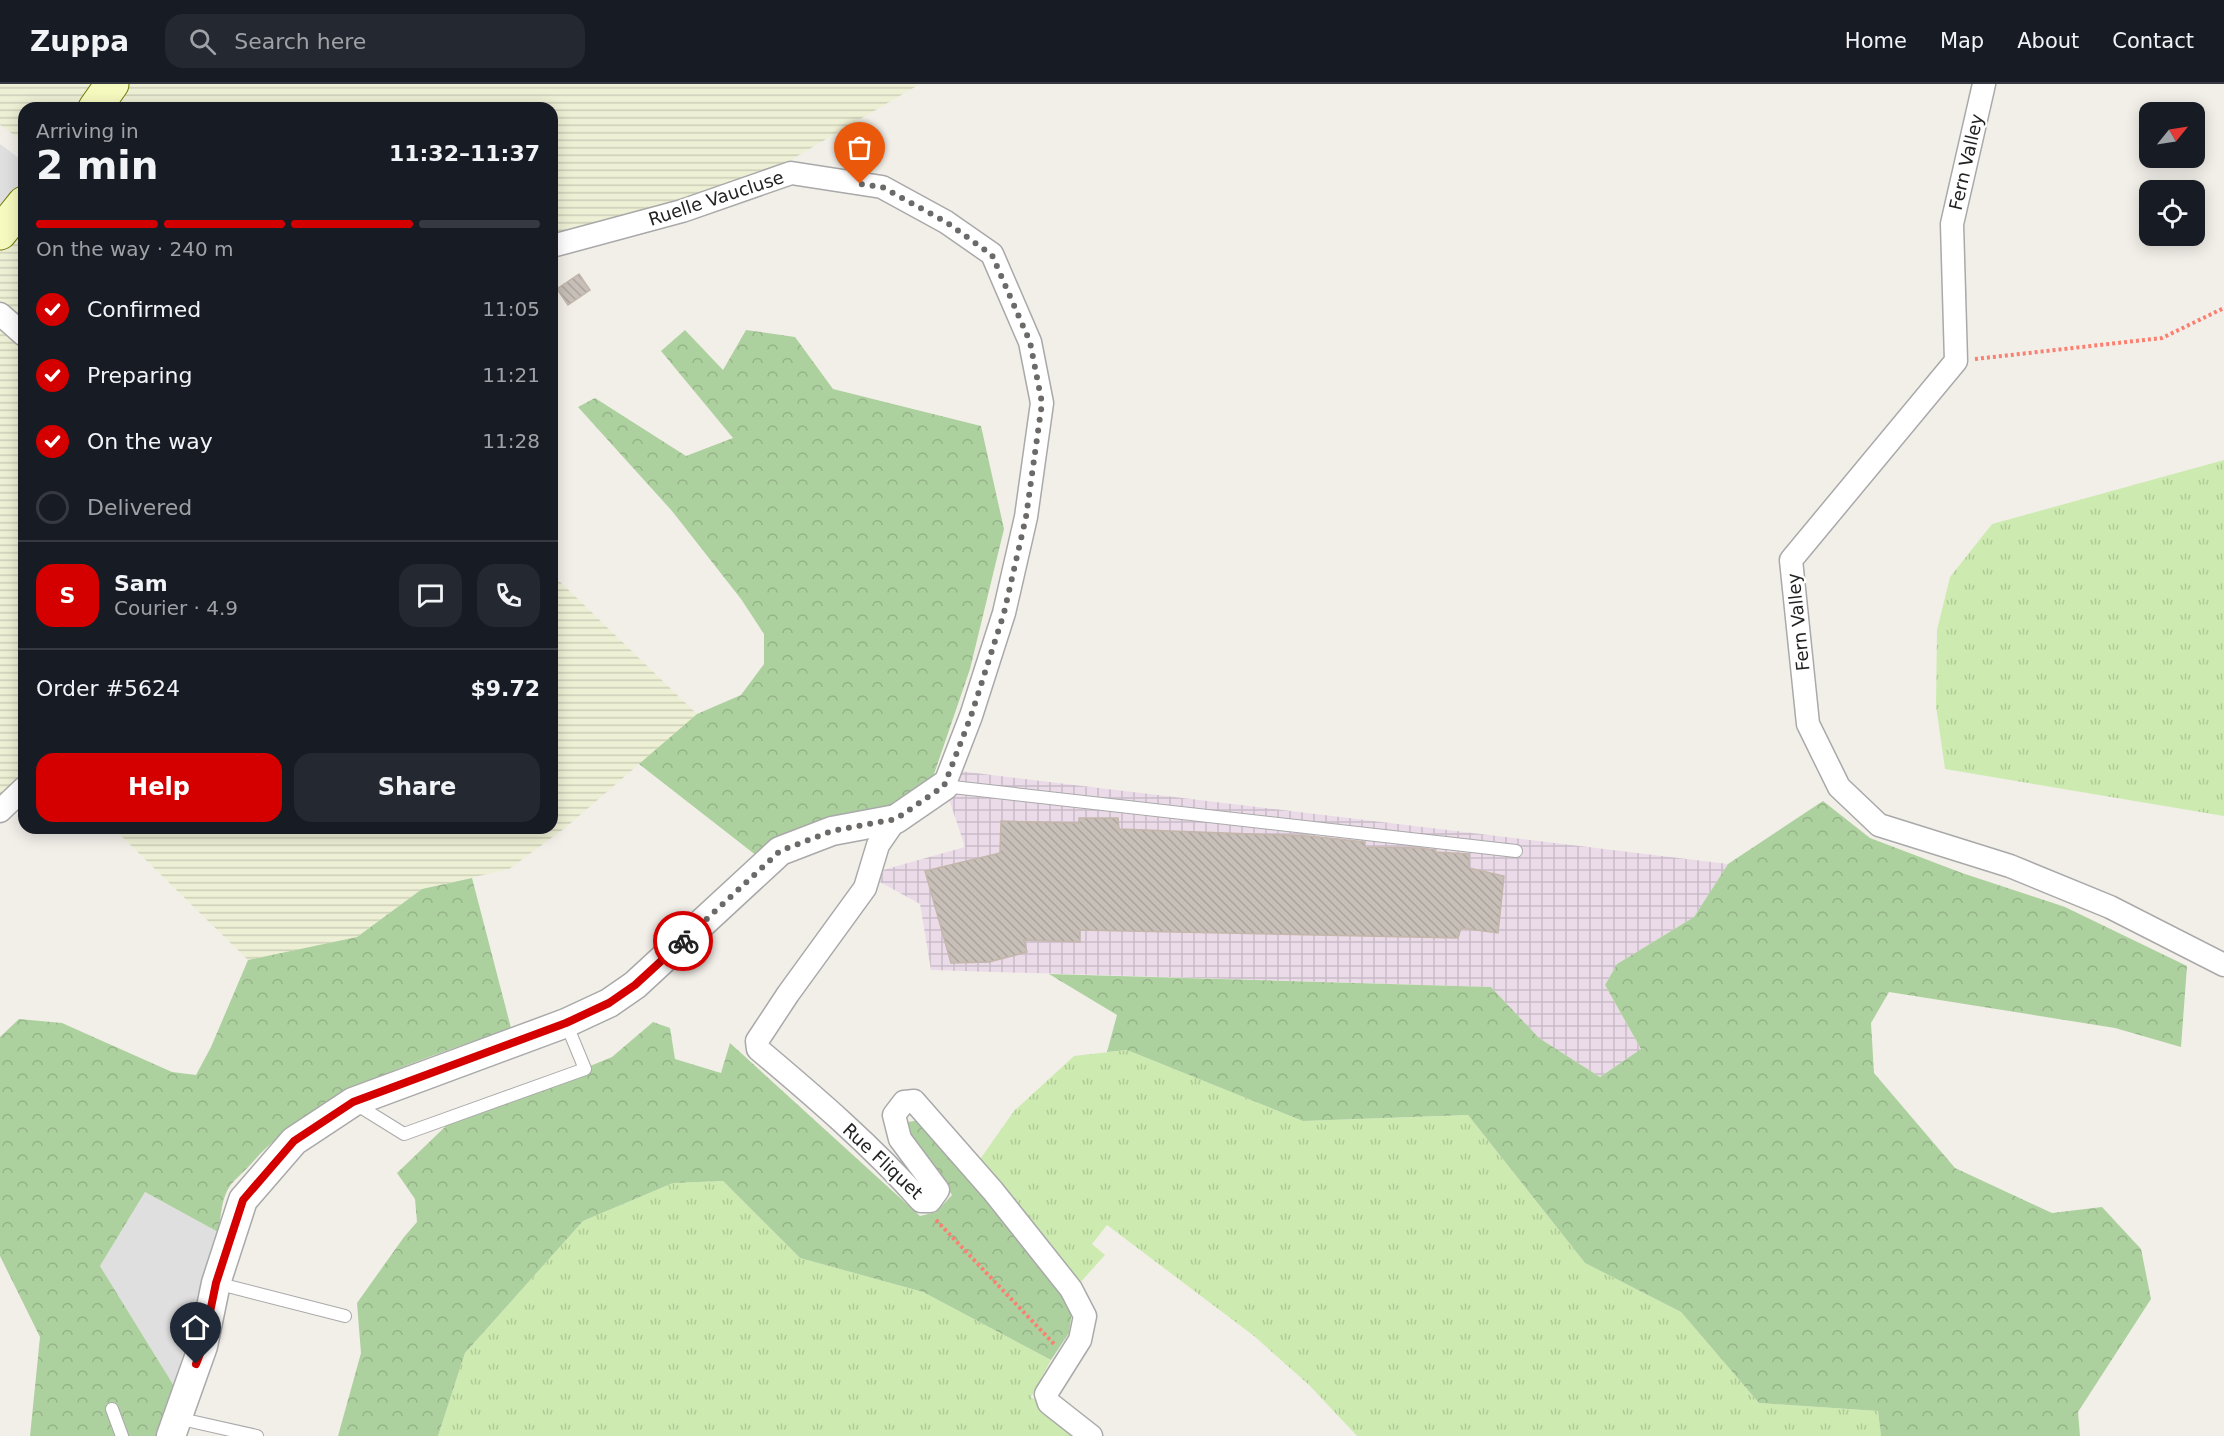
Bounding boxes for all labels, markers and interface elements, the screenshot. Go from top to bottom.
search box [165,14,585,68]
text: Zuppa [30,25,129,58]
icon: search [186,25,219,58]
text: Search here [234,29,366,54]
text: Home [1845,29,1907,53]
text: Map [1940,29,1984,53]
text: About [2017,29,2079,53]
text: Contact [2112,29,2194,53]
north arrow [2139,102,2205,168]
map controls [2139,102,2205,246]
street label: Fern Valley [1945,111,1987,212]
text: Arriving in [36,119,139,143]
pin [834,122,885,184]
icon: bag [843,131,876,164]
text: 11:32–11:37 [389,141,540,166]
text: 2 min [36,143,158,188]
street label: Ruelle Vaucluse [646,166,786,230]
button: locate [2139,180,2205,246]
text: On the way · 240 m [36,237,234,261]
icon: check [36,293,69,326]
text: Confirmed [87,297,201,322]
text: 11:05 [482,297,540,321]
icon: check [36,359,69,392]
text: Preparing [87,363,193,388]
text: 11:21 [482,363,540,387]
icon: check [36,425,69,458]
text: On the way [87,429,213,454]
text: 11:28 [482,429,540,453]
text: Delivered [87,495,192,520]
button: chat [399,564,462,627]
button: phone [477,564,540,627]
text: Sam [114,571,168,596]
street label: Fern Valley [1782,572,1814,672]
text: S [60,583,75,608]
text: Courier · 4.9 [114,596,238,620]
text: Order #5624 [36,676,180,701]
text: $9.72 [470,676,540,701]
button: Help [36,753,282,822]
button: Share [294,753,540,822]
courier [653,911,713,971]
icon: bike [667,925,700,958]
street label: Rue Fliquet [839,1119,927,1203]
pin [170,1302,221,1364]
icon: home [179,1311,212,1344]

